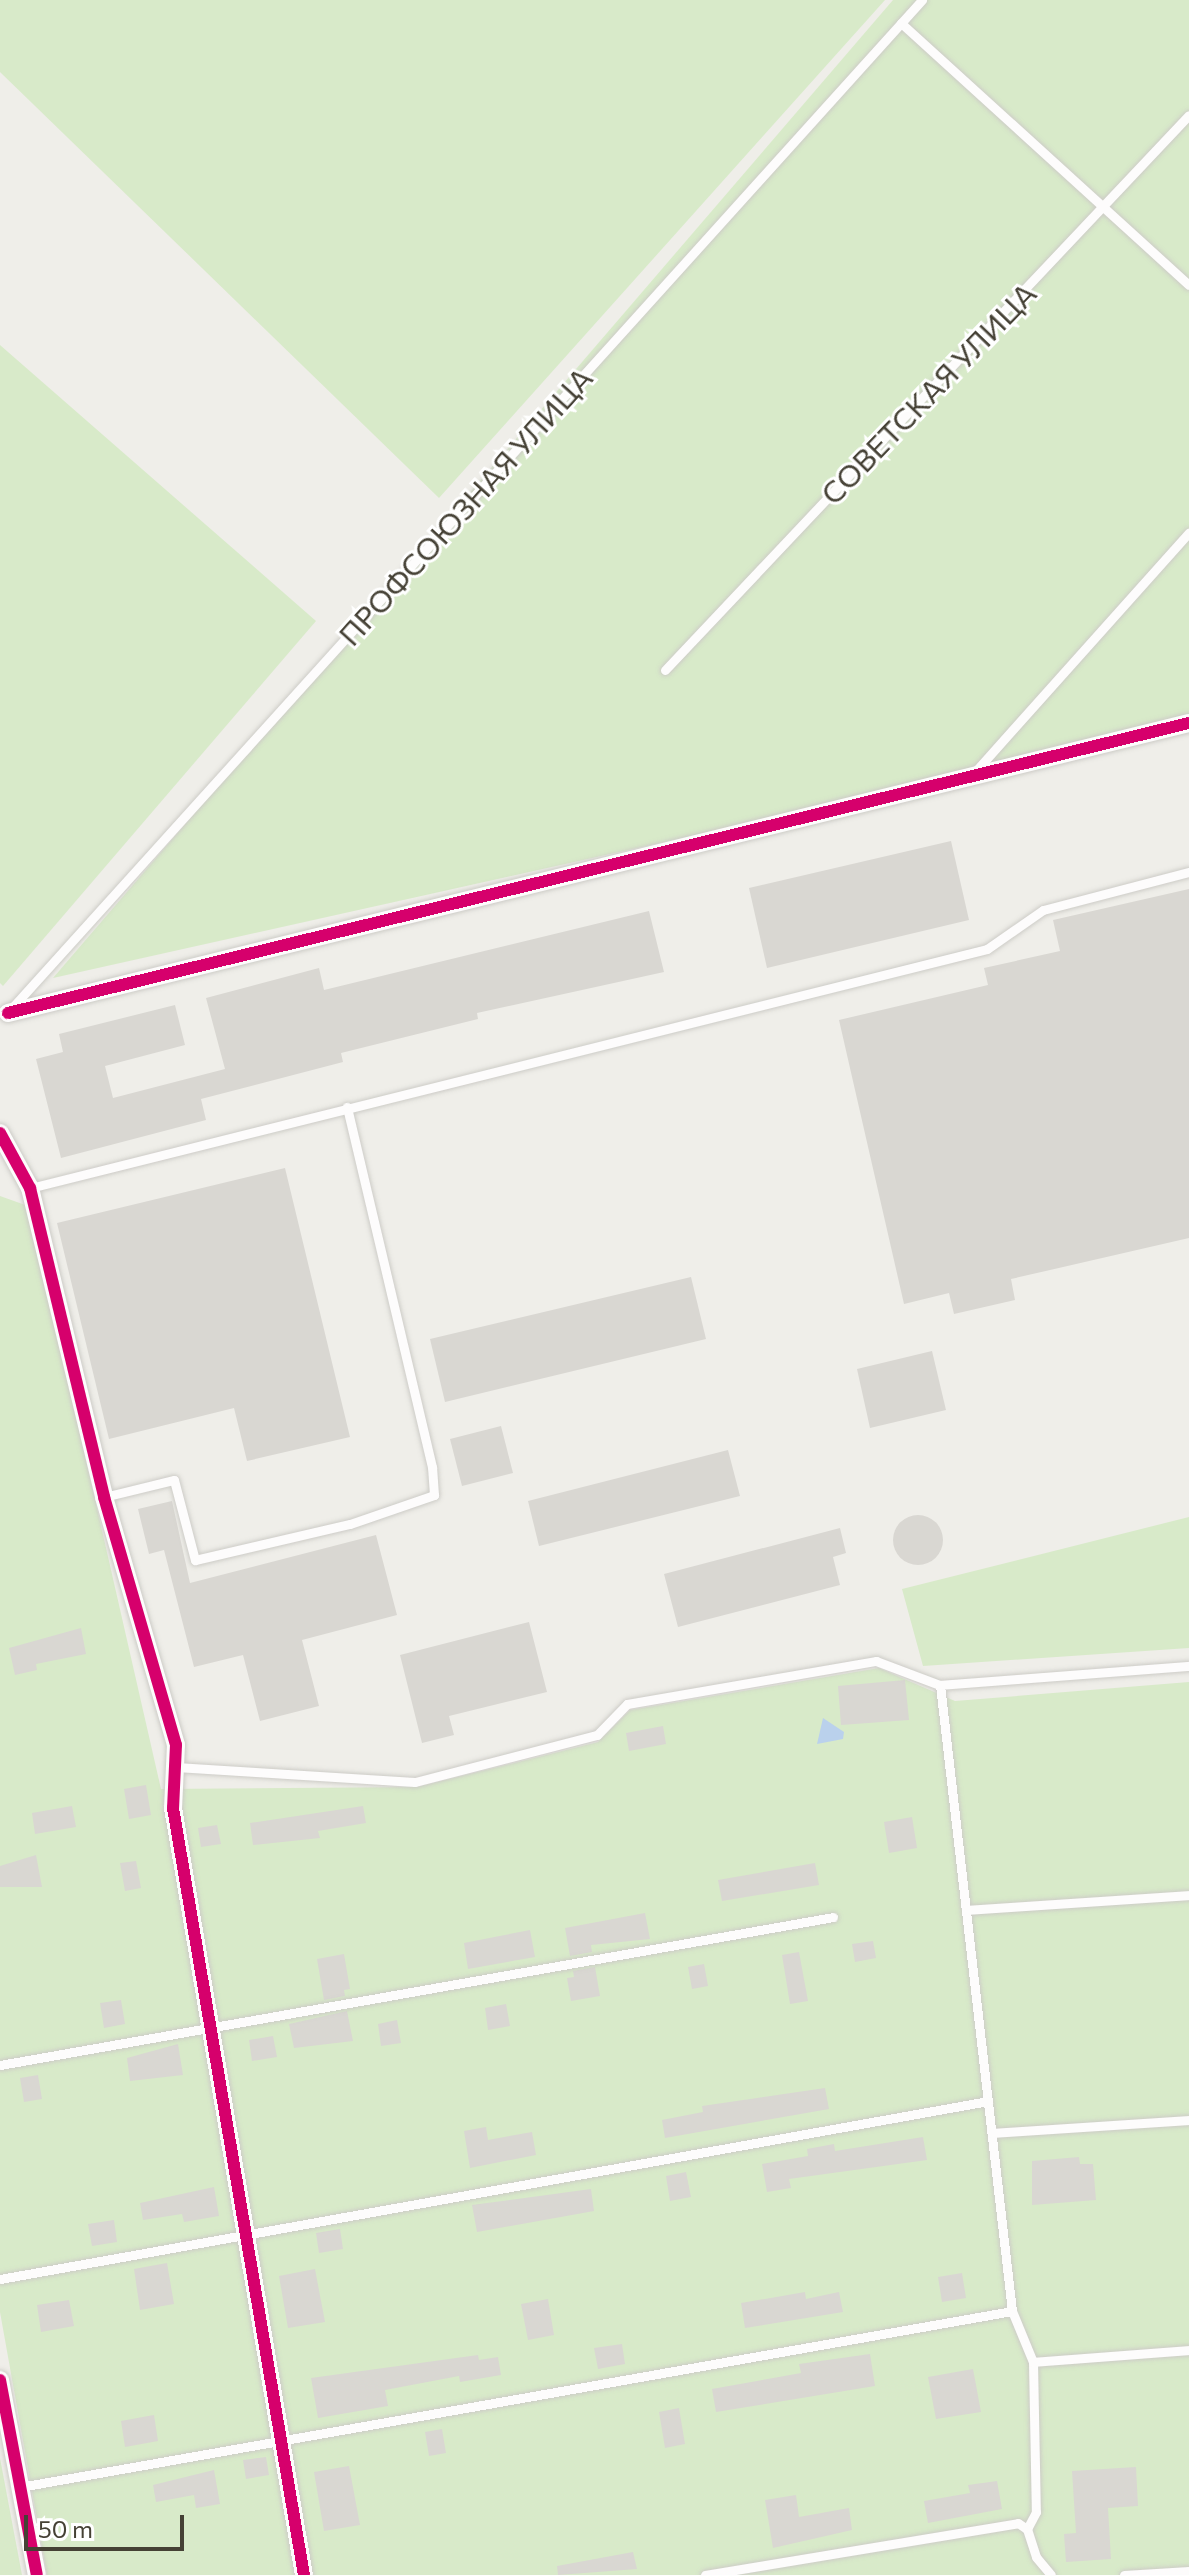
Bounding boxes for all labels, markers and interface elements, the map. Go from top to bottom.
street label: СОВЕТСКАЯ УЛИЦА [813,275,1043,511]
street label: ПРОФСОЮЗНАЯ УЛИЦА [331,360,599,652]
scale bar [28,2499,188,2549]
text: 50 m [38,2514,93,2543]

